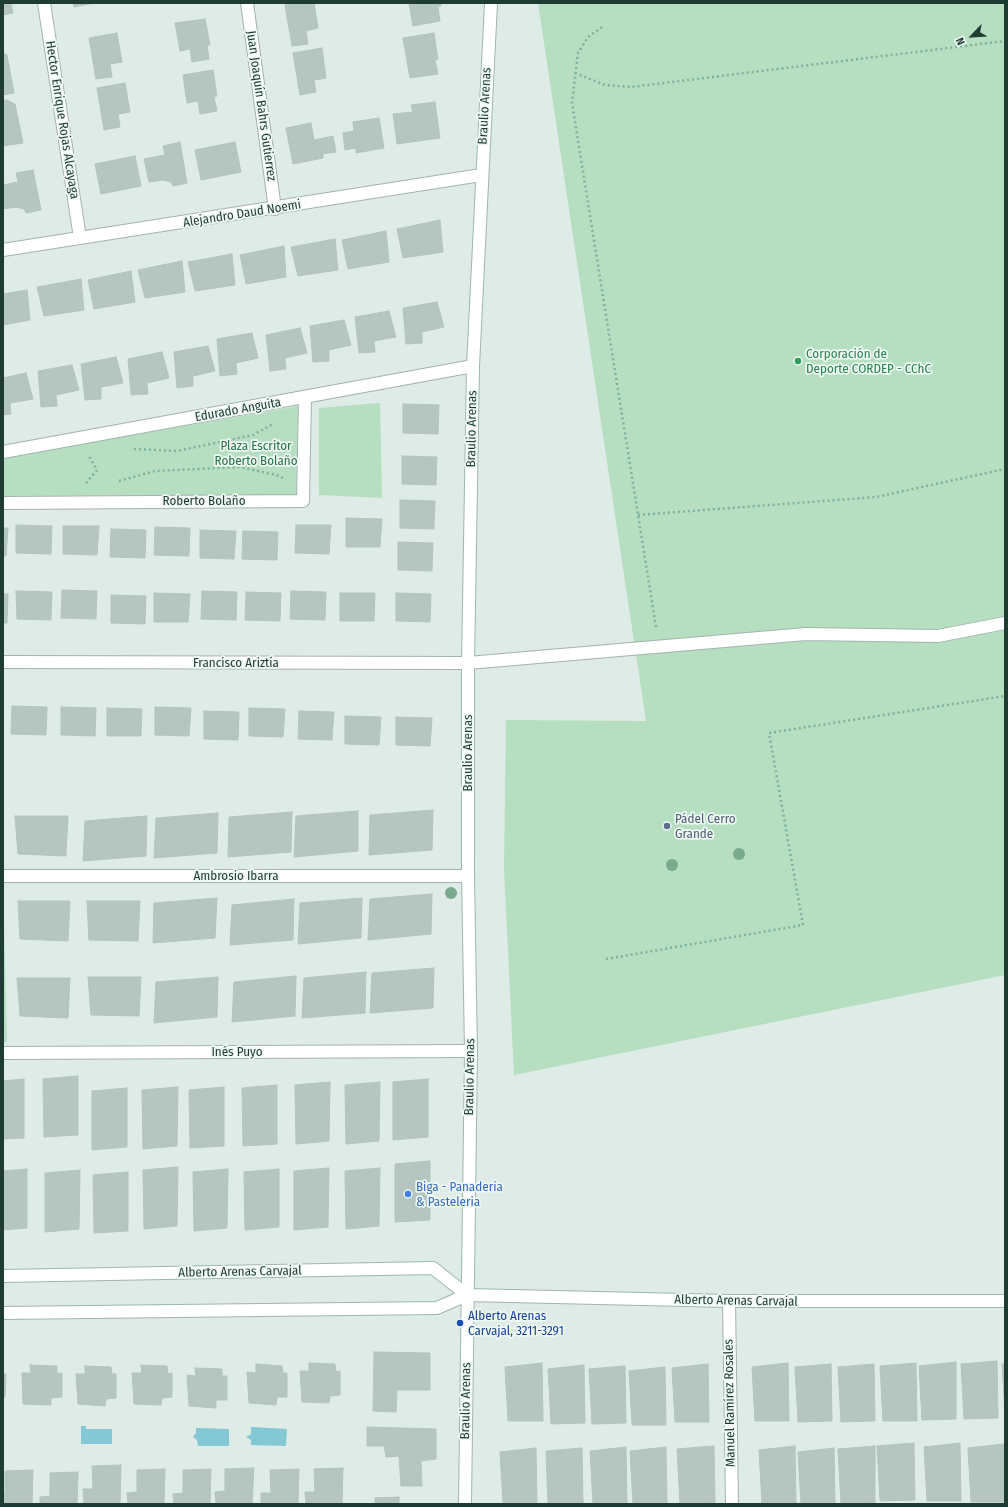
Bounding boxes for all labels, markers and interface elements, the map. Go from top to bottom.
north arrow [952,16,992,56]
street label: Juan Joaquín Bahrs Gutierrez [243,30,279,182]
text: N [953,36,968,47]
street label: Hector Enrique Rojas Alcayaga [42,40,82,200]
street label: Braulio Arenas [475,67,495,145]
street label: Alejandro Daud Noemi [182,197,302,231]
place label: Corporación de Deporte CORDEP - CChC [806,346,931,377]
marker: Corporación de Deporte CORDEP - CChC [793,356,803,366]
street label: Braulio Arenas [464,390,480,468]
street label: Edurado Anguita [194,395,282,425]
park label: Plaza Escritor Roberto Bolaño [215,438,297,469]
street label: Roberto Bolaño [163,493,245,509]
street label: Francisco Ariztía [193,655,279,671]
street label: Braulio Arenas [460,714,476,792]
place label: Pádel Cerro Grande [675,811,736,842]
marker: Pádel Cerro Grande [662,821,672,831]
street label: Ambrosio Ibarra [193,868,279,884]
street label: Braulio Arenas [462,1038,478,1116]
street label: Inés Puyo [211,1044,263,1060]
place label: Biga - Panaderia & Pasteleria [416,1179,503,1210]
marker: Biga - Panaderia & Pasteleria [403,1189,413,1199]
street label: Alberto Arenas Carvajal [178,1263,302,1281]
street label: Alberto Arenas Carvajal [674,1292,798,1310]
place label: Alberto Arenas Carvajal, 3211-3291 [468,1308,564,1339]
marker: Alberto Arenas Carvajal, 3211-3291 [455,1318,465,1328]
street label: Manuel Ramírez Rosales [721,1339,739,1467]
street label: Braulio Arenas [458,1362,474,1440]

